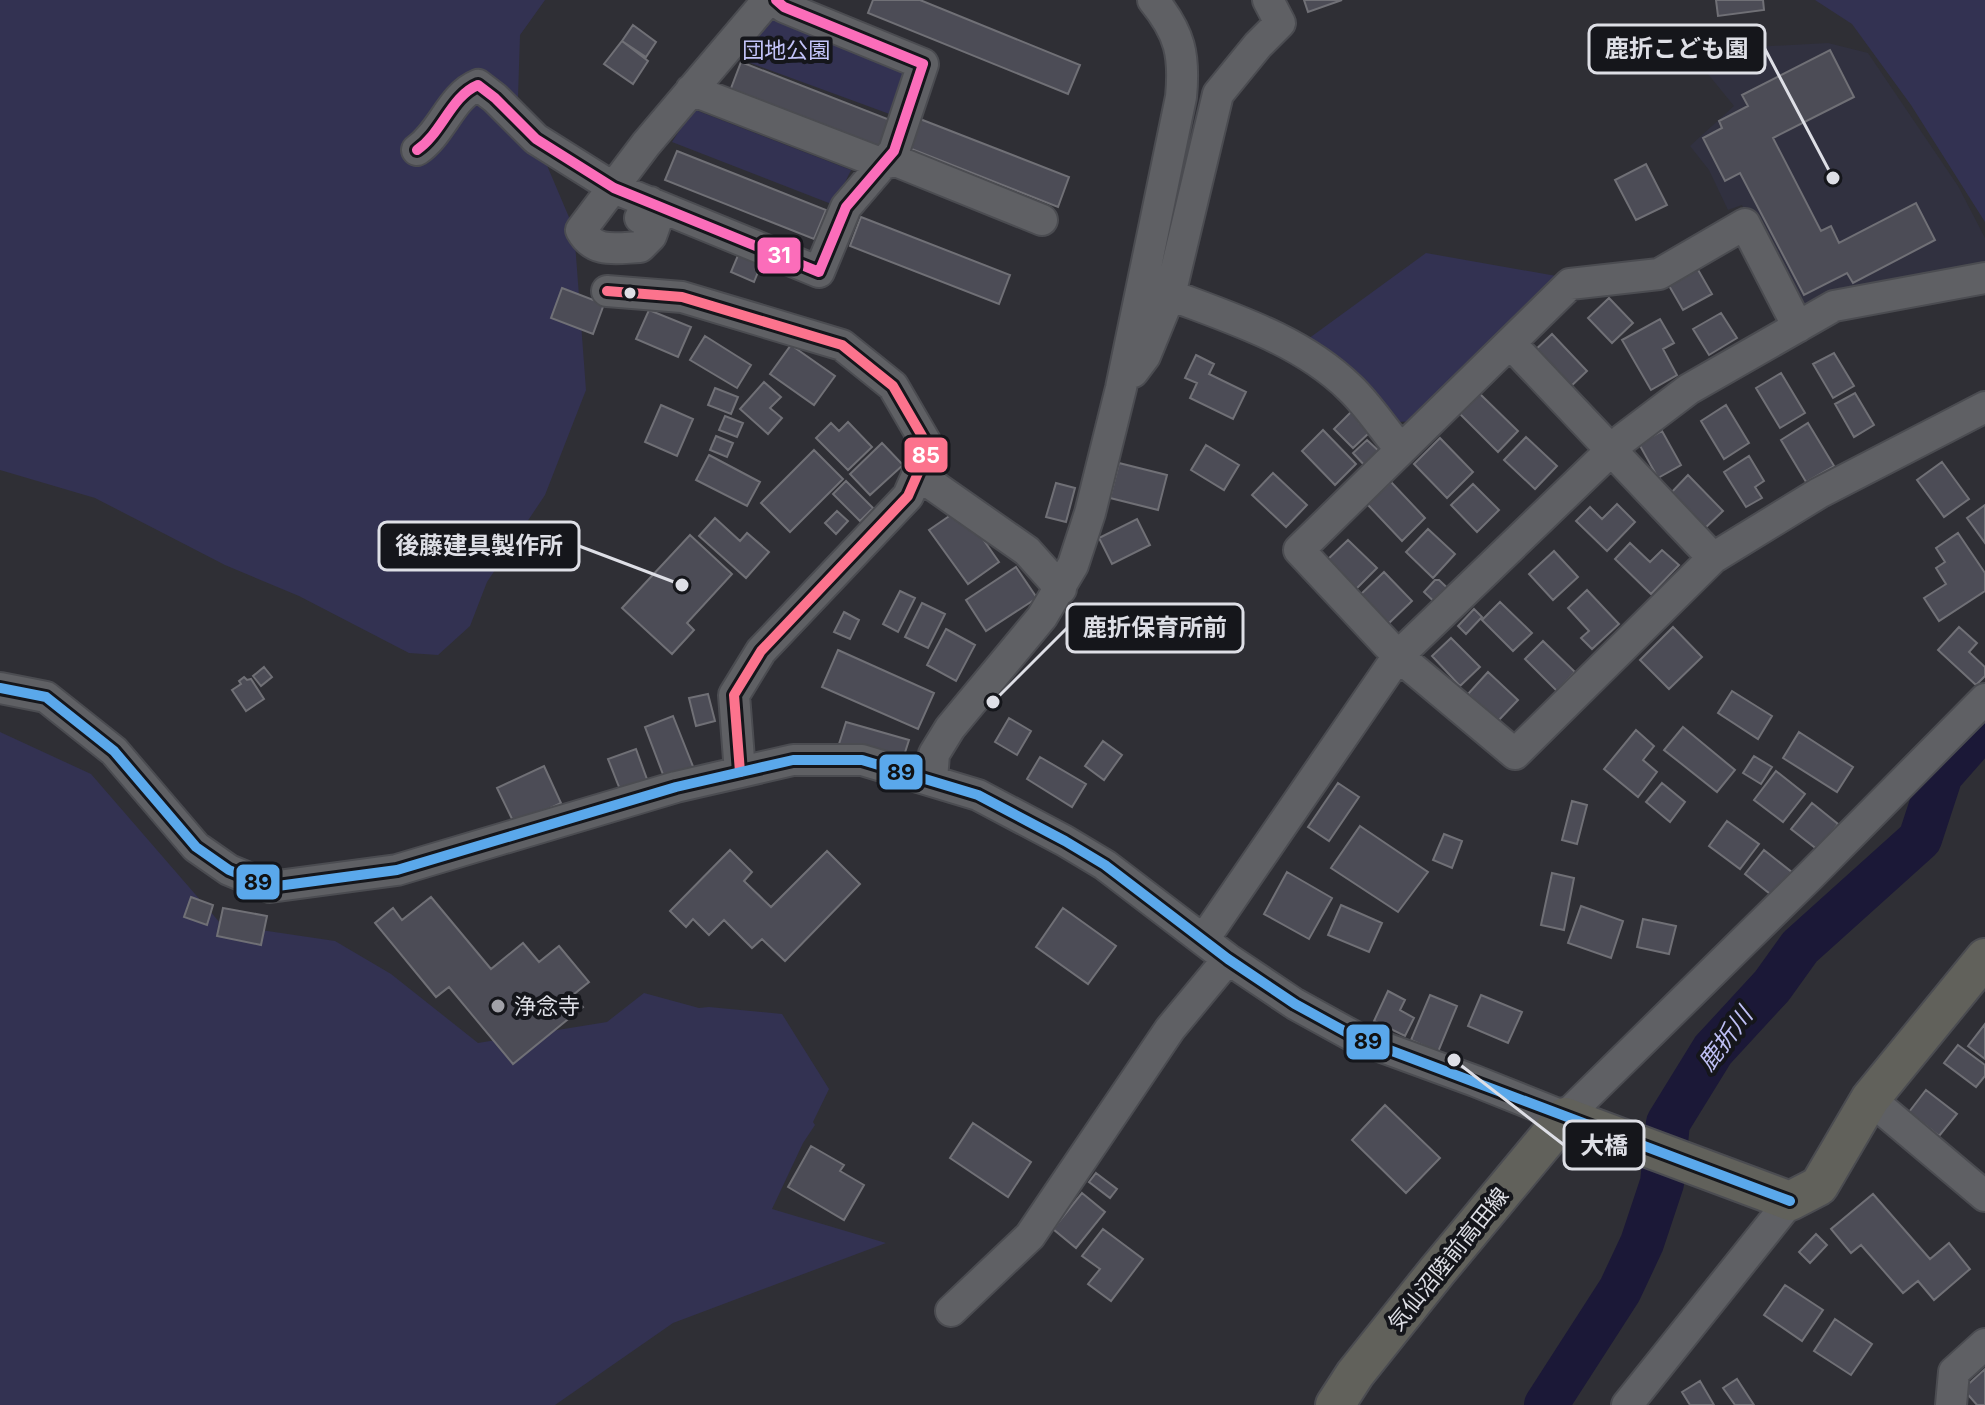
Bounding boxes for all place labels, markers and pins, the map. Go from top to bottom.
callout: 鹿折こども園 [1589,25,1765,73]
unlabelled marker [622,285,638,301]
callout: 後藤建具製作所 [379,522,579,570]
callout: 鹿折保育所前 [1067,604,1243,652]
place label: 浄念寺 [514,993,580,1019]
marker: 浄念寺 [489,997,507,1015]
callout: 大橋 [1564,1121,1644,1169]

